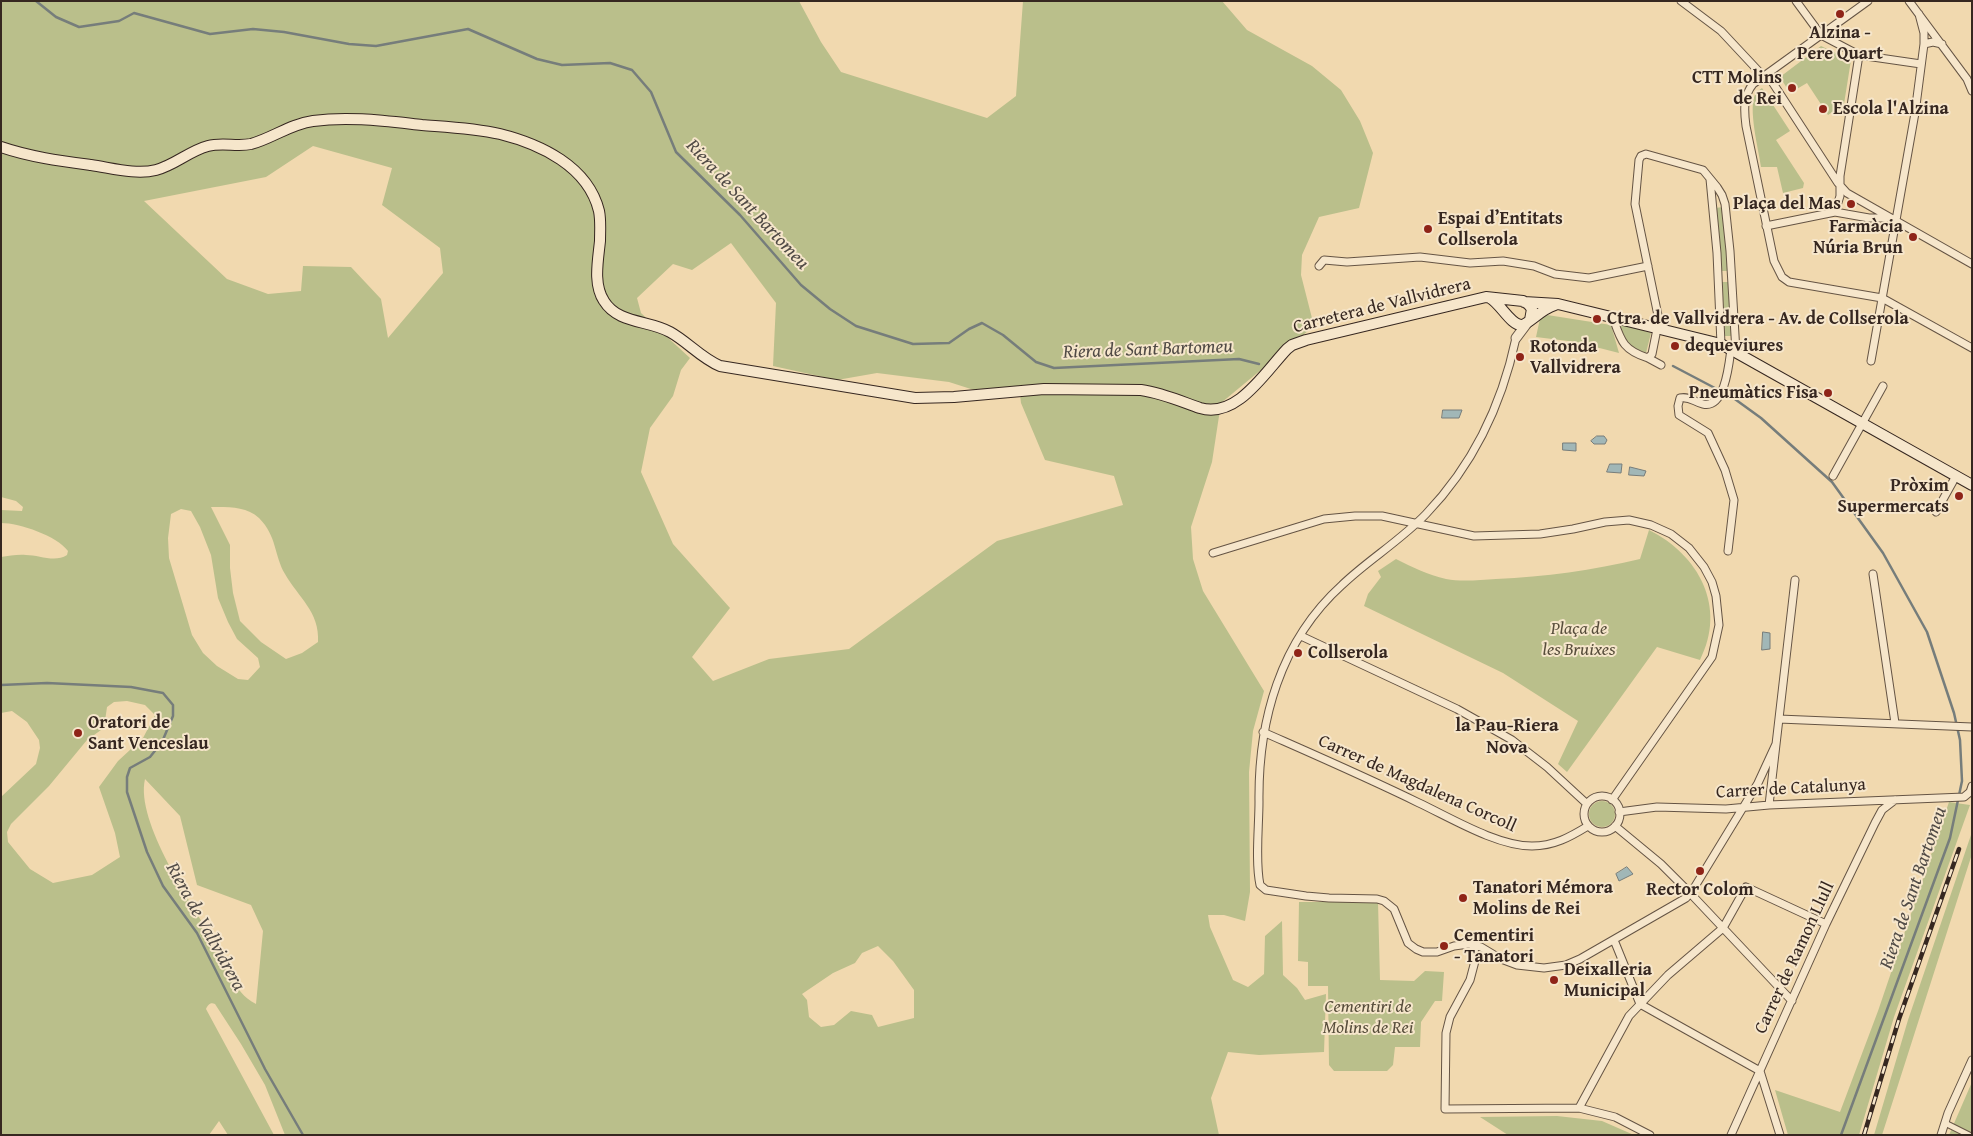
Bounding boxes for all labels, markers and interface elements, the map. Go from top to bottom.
marker: Alzina - Pere Quart [1834,8,1846,20]
place label: Alzina - Pere Quart [1797,22,1883,64]
place label: CTT Molins de Rei [1692,67,1782,110]
marker: CTT Molins de Rei [1786,82,1798,94]
place label: Escola l'Alzina [1833,98,1949,120]
marker: Escola l'Alzina [1817,103,1829,115]
water label: Riera de Sant Bartomeu [681,135,813,275]
place label: Plaça del Mas [1733,193,1841,215]
marker: Plaça del Mas [1845,198,1857,210]
place label: Espai d’Entitats Collserola [1438,208,1563,250]
place label: Farmàcia Núria Brun [1813,216,1903,258]
marker: Espai d’Entitats Collserola [1422,223,1434,235]
marker: Farmàcia Núria Brun [1907,231,1919,243]
street label: Carretera de Vallvidrera [1291,273,1473,339]
place label: Ctra. de Vallvidrera - Av. de Collserola [1607,308,1909,330]
marker: Ctra. de Vallvidrera - Av. de Collserola [1591,313,1603,325]
place label: dequeviures [1685,335,1783,357]
water label: Riera de Sant Bartomeu [1063,336,1233,364]
place label: Rotonda Vallvidrera [1530,336,1621,378]
marker: dequeviures [1669,340,1681,352]
marker: Rotonda Vallvidrera [1514,351,1526,363]
place label: Pneumàtics Fisa [1689,382,1818,404]
marker: Pneumàtics Fisa [1822,387,1834,399]
place label: Pròxim Supermercats [1838,475,1949,518]
marker: Pròxim Supermercats [1953,490,1965,502]
park label: Plaça de les Bruixes [1542,618,1616,660]
place label: Collserola [1308,642,1388,664]
marker: Collserola [1292,647,1304,659]
place label: Oratori de Sant Venceslau [88,712,209,754]
district label: la Pau-Riera Nova [1455,715,1559,759]
marker: Oratori de Sant Venceslau [72,727,84,739]
street label: Carrer de Magdalena Corcoll [1315,731,1519,837]
street label: Carrer de Catalunya [1716,774,1866,804]
water label: Riera de Sant Bartomeu [1876,804,1952,972]
water label: Riera de Vallvidrera [160,859,250,995]
marker: Rector Colom [1694,865,1706,877]
place label: Tanatori Mémora Molins de Rei [1473,877,1613,920]
place label: Rector Colom [1646,879,1754,901]
street label: Carrer de Ramon Llull [1750,879,1840,1037]
marker: Tanatori Mémora Molins de Rei [1457,892,1469,904]
place label: Cementiri - Tanatori [1454,925,1534,968]
marker: Cementiri - Tanatori [1438,940,1450,952]
place label: Deixalleria Municipal [1564,959,1652,1002]
marker: Deixalleria Municipal [1548,974,1560,986]
park label: Cementiri de Molins de Rei [1323,996,1413,1038]

